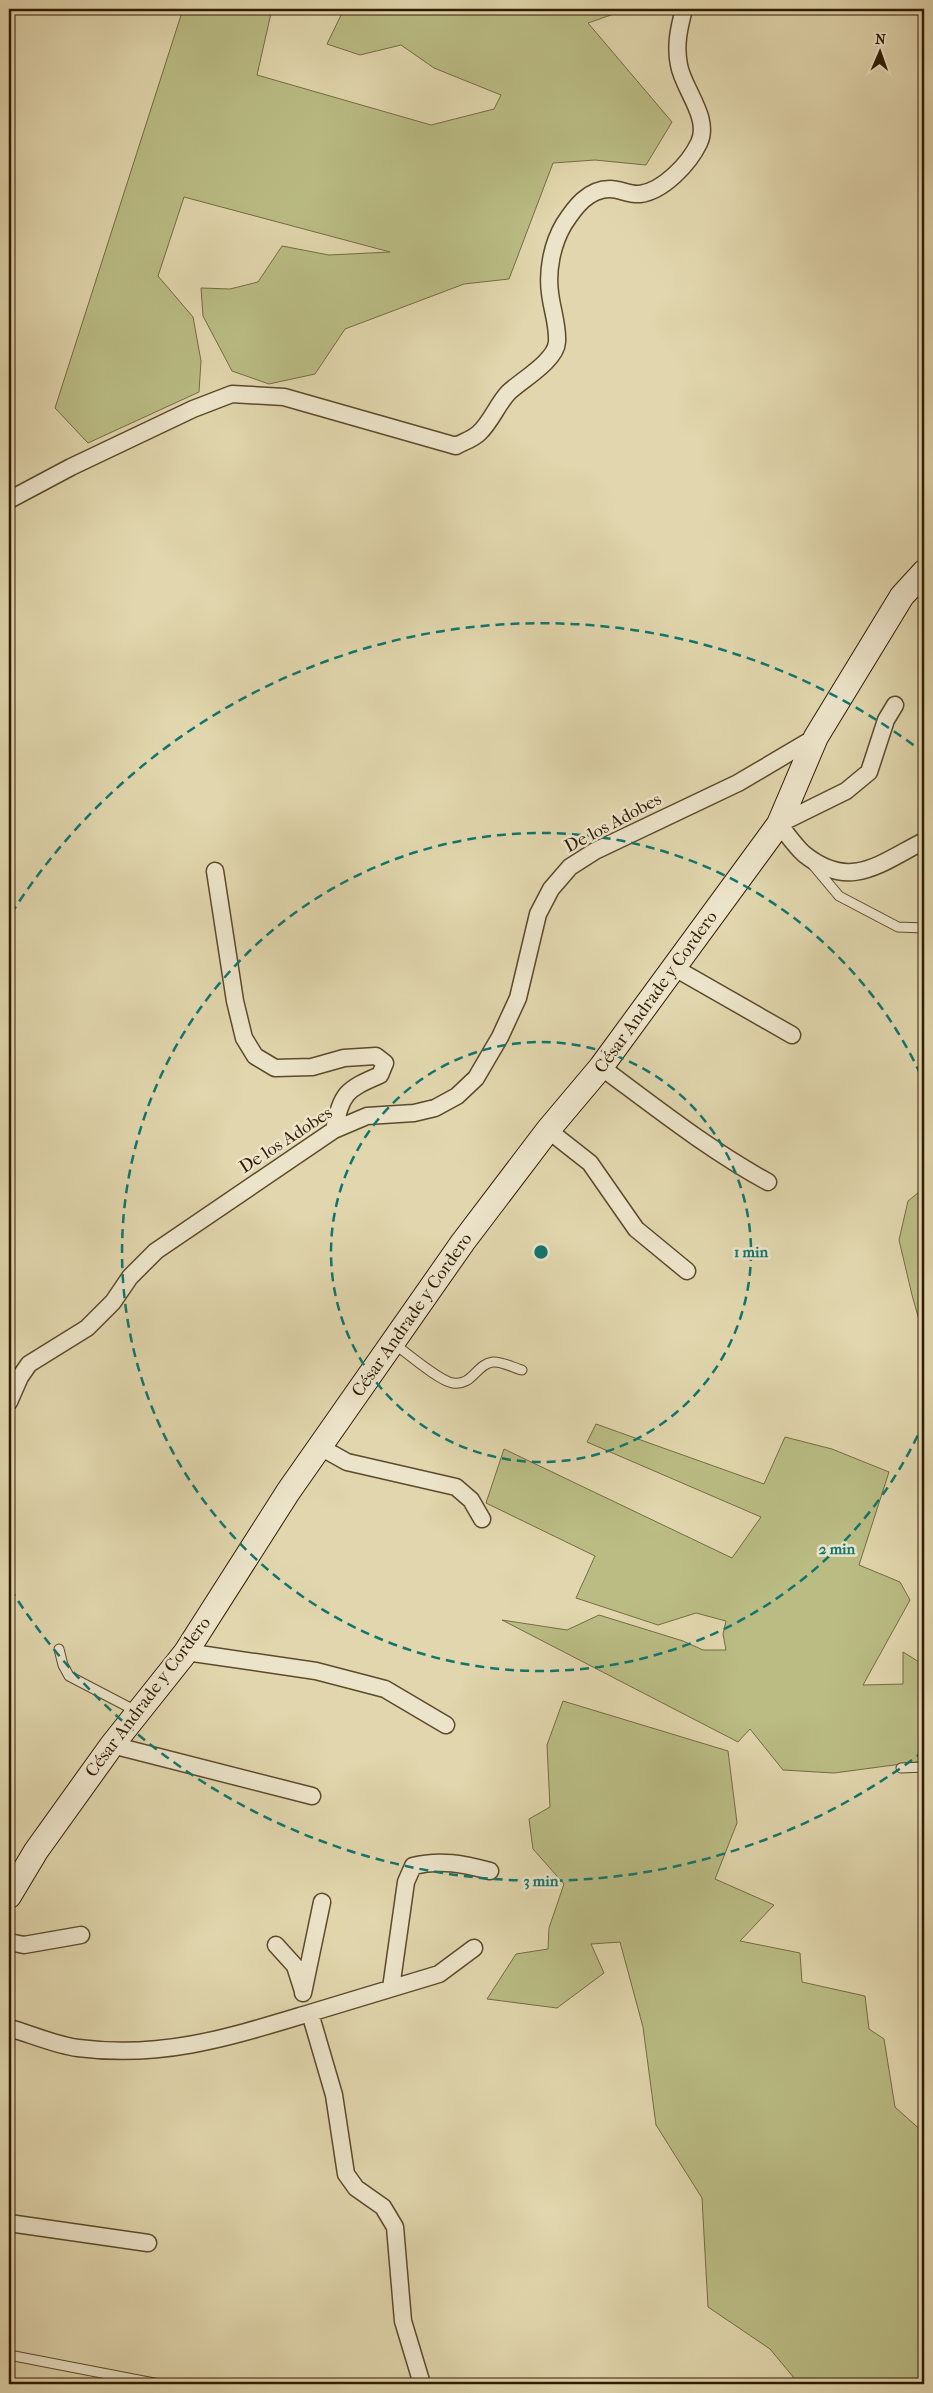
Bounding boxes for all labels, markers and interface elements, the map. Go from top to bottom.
north arrow [856,28,906,78]
text: N [875,31,886,48]
street label: De los Adobes [561,789,665,857]
street label: César Andrade y Cordero [590,907,722,1077]
street label: De los Adobes [236,1102,337,1178]
street label: César Andrade y Cordero [347,1229,477,1401]
centre of rings [532,1243,550,1261]
text: 1 min [734,1243,768,1261]
text: 2 min [819,1540,856,1558]
street label: César Andrade y Cordero [81,1613,215,1781]
text: 3 min [524,1872,559,1890]

